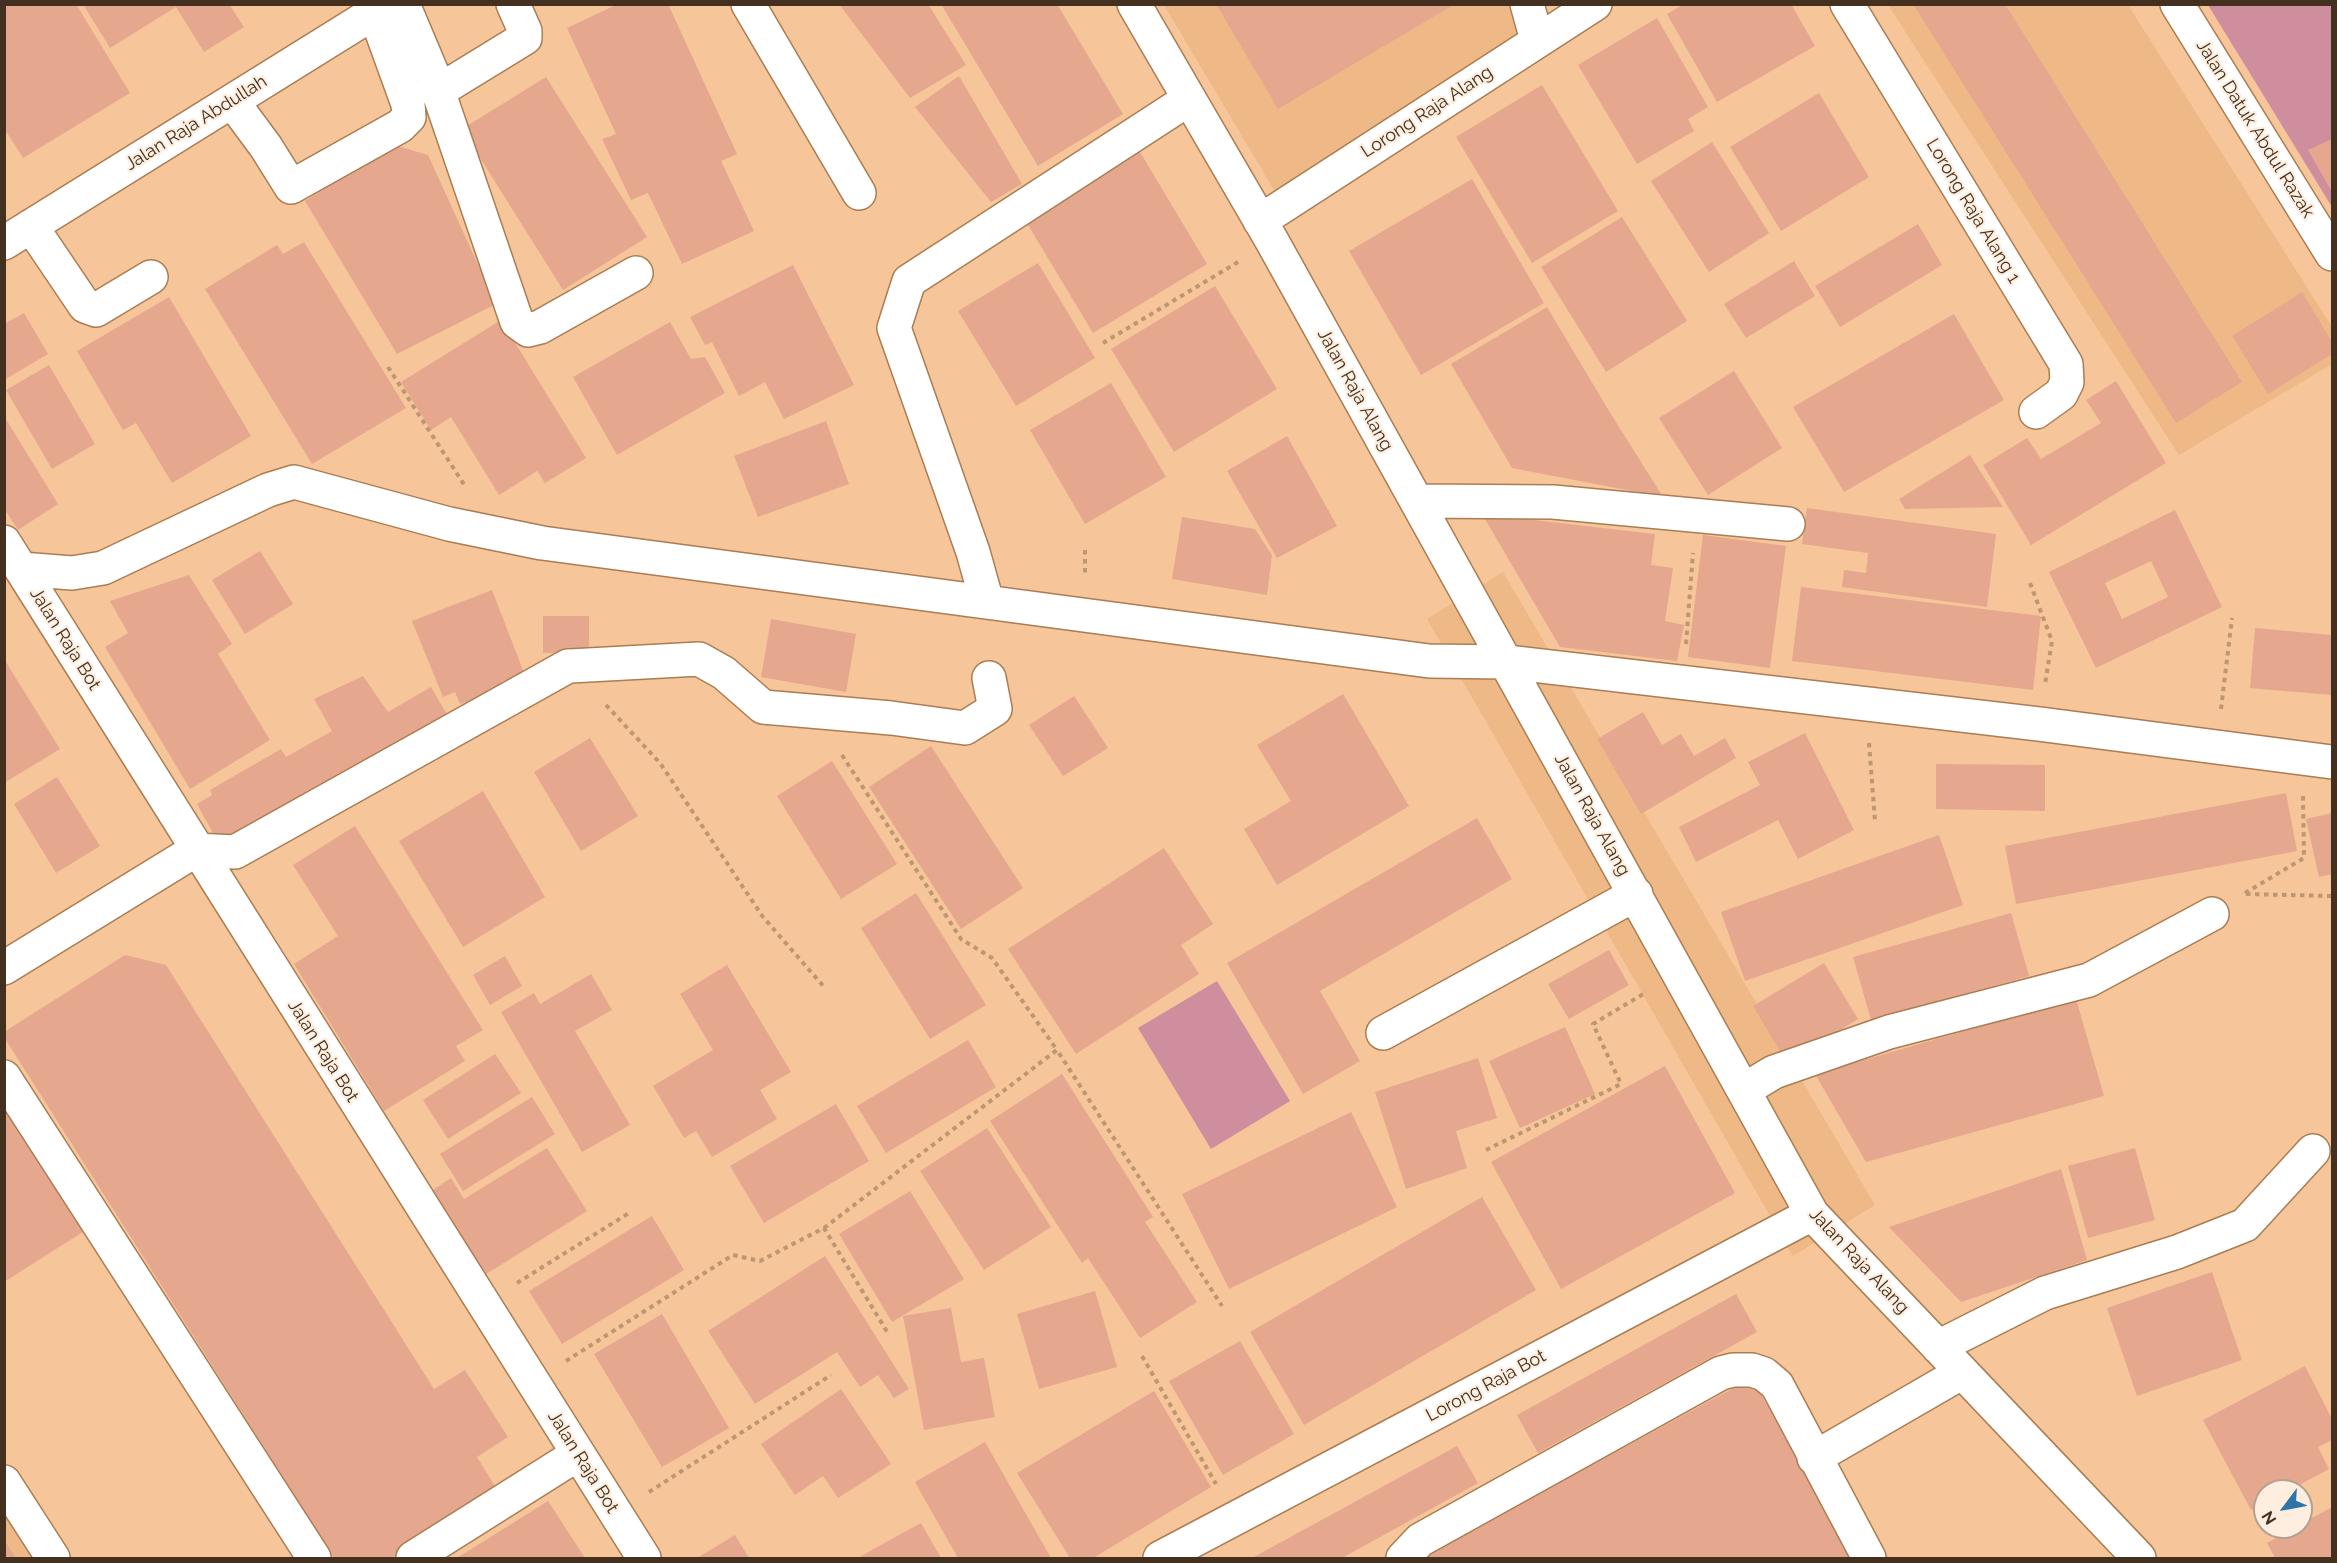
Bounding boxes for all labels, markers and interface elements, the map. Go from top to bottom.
street label: Jalan Datuk Abdul Razak [2191,36,2319,222]
street label: Lorong Raja Alang [1357,61,1497,163]
street label: Jalan Raja Abdullah [121,71,271,175]
street label: Lorong Raja Alang 1 [1921,135,2025,287]
street label: Jalan Raja Alang [1312,325,1398,455]
street label: Jalan Raja Bot [25,584,105,694]
street label: Jalan Raja Alang [1549,750,1635,880]
street label: Jalan Raja Bot [283,996,363,1106]
street label: Jalan Raja Alang [1805,1204,1913,1318]
street label: Lorong Raja Bot [1422,1345,1550,1427]
street label: Jalan Raja Bot [543,1407,623,1517]
north arrow [2253,1479,2313,1539]
text: N [2258,1508,2280,1528]

